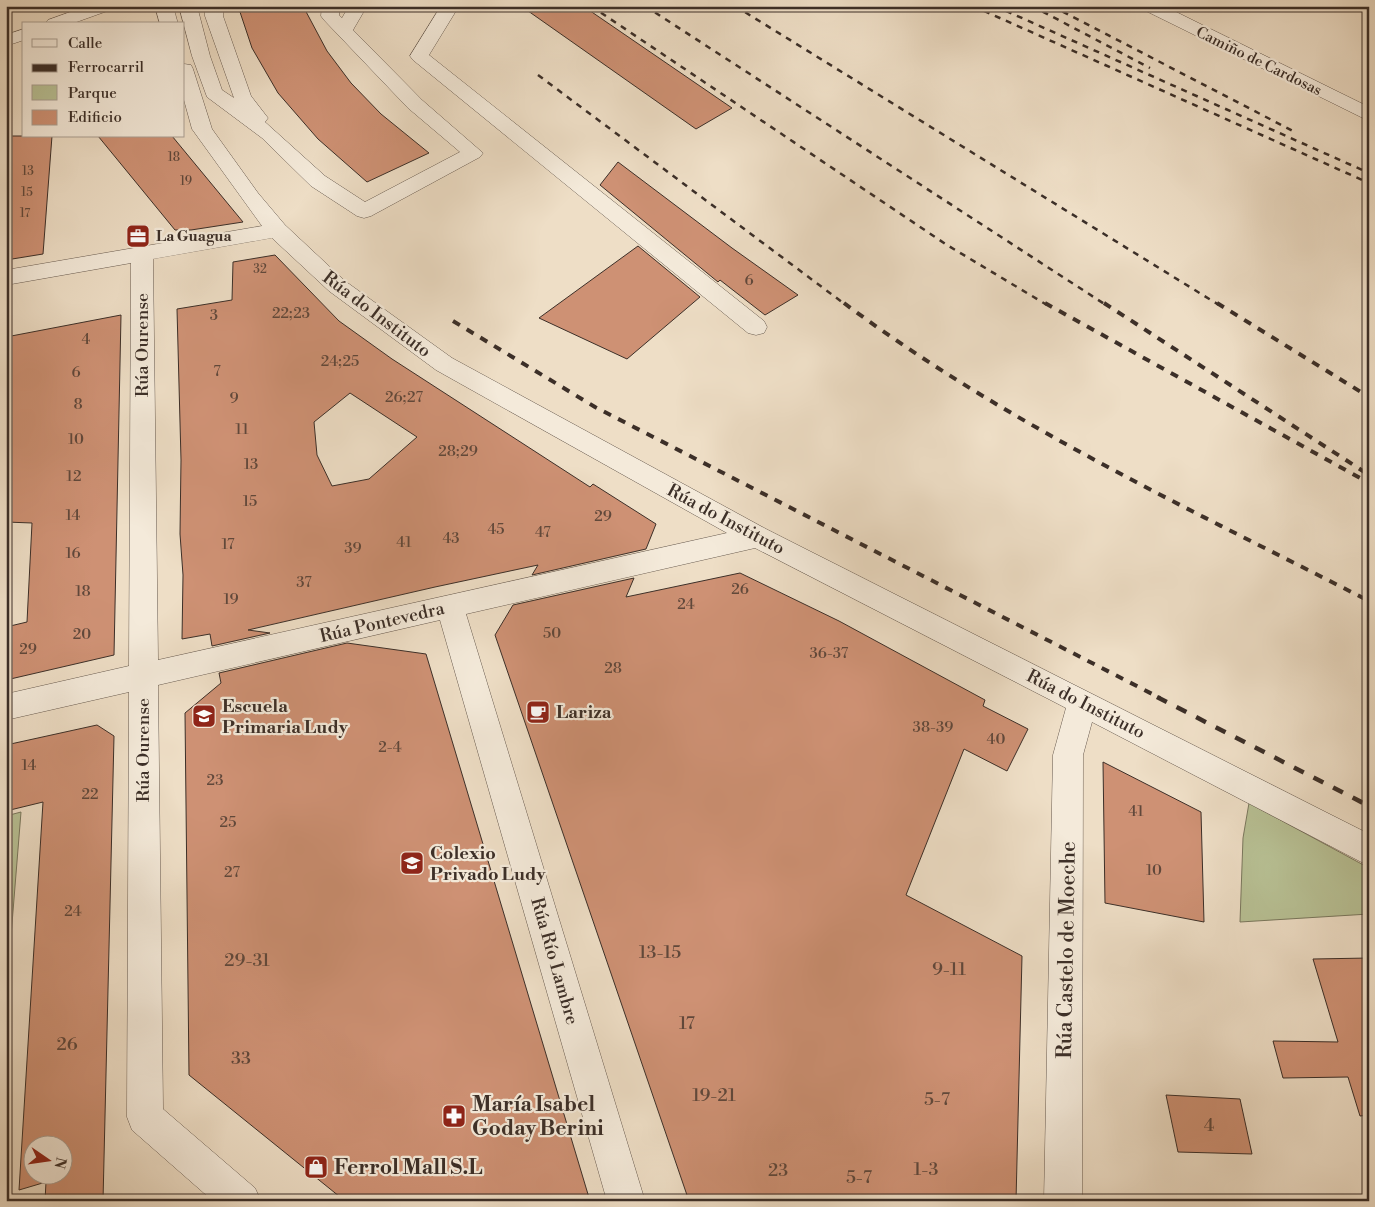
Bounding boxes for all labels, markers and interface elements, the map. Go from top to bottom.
legend [22,22,185,138]
street label: Camiño de Cardosas [1193,23,1325,100]
text: Calle [68,34,102,53]
text: Ferrocarril [68,58,145,77]
text: Parque [68,84,117,103]
text: Edificio [68,108,122,127]
house number: 18 [168,150,180,165]
house number: 13 [22,164,34,179]
house number: 19 [180,174,192,189]
house number: 15 [21,185,33,200]
house number: 17 [20,206,30,221]
office icon: La Guagua [125,223,151,249]
place label: La Guagua [156,227,233,246]
house number: 32 [253,262,267,277]
street label: Rúa do Instituto [318,266,436,363]
house number: 6 [744,271,754,290]
street label: Rúa Ourense [131,293,154,397]
house number: 22;23 [272,304,310,323]
house number: 3 [210,306,218,325]
house number: 4 [82,330,91,349]
house number: 24;25 [321,352,359,371]
house number: 7 [213,362,221,381]
house number: 6 [71,363,81,382]
house number: 26;27 [385,388,423,407]
house number: 9 [229,389,239,408]
house number: 8 [73,395,83,414]
house number: 11 [235,420,249,439]
house number: 10 [68,430,84,449]
house number: 28;29 [438,442,478,461]
house number: 13 [244,455,258,474]
house number: 12 [66,467,82,486]
street label: Rúa do Instituto [663,479,789,560]
house number: 15 [243,492,257,511]
house number: 14 [66,506,80,525]
house number: 29 [594,507,612,526]
house number: 45 [487,520,505,539]
house number: 47 [535,523,551,542]
house number: 43 [442,529,460,548]
house number: 41 [396,533,412,552]
house number: 17 [221,535,235,554]
house number: 39 [344,539,362,558]
house number: 16 [65,544,81,563]
house number: 37 [296,573,312,592]
house number: 26 [731,580,749,599]
house number: 18 [75,582,91,601]
house number: 19 [223,590,239,609]
house number: 24 [677,595,695,614]
street label: Rúa Pontevedra [317,597,448,648]
house number: 50 [543,624,561,643]
house number: 20 [73,625,91,644]
house number: 29 [19,640,37,659]
house number: 36-37 [810,644,849,663]
house number: 28 [604,659,622,678]
street label: Rúa do Instituto [1023,665,1149,744]
place label: Escuela Primaria Ludy [222,695,349,739]
street label: Rúa Ourense [132,698,155,802]
cafe icon: Lariza [525,699,551,725]
place label: Lariza [556,701,612,724]
school or university icon: Escuela Primaria Ludy [191,703,217,729]
house number: 38-39 [913,718,953,737]
house number: 40 [987,730,1005,749]
house number: 2-4 [378,738,402,757]
house number: 14 [22,756,36,775]
house number: 23 [207,771,223,790]
house number: 22 [81,785,99,804]
house number: 41 [1128,802,1144,821]
house number: 25 [220,813,236,832]
street label: Rúa Castelo de Moeche [1052,841,1082,1059]
place label: Colexio Privado Ludy [430,842,546,886]
school or university icon: Colexio Privado Ludy [399,850,425,876]
house number: 10 [1146,861,1162,880]
house number: 27 [224,863,240,882]
street label: Rúa Río Lambre [525,895,584,1028]
house number: 24 [64,902,82,921]
house number: 13-15 [639,941,681,964]
house number: 29-31 [224,949,270,972]
house number: 9-11 [932,958,966,981]
house number: 17 [679,1012,695,1035]
house number: 26 [56,1033,78,1056]
house number: 33 [231,1047,251,1070]
house number: 19-21 [692,1084,736,1107]
house number: 5-7 [924,1088,950,1111]
place label: María Isabel Goday Berini [472,1092,604,1142]
pharmacy icon: María Isabel Goday Berini [441,1103,467,1129]
house number: 4 [1204,1114,1215,1137]
north arrow [22,1134,72,1184]
shop icon: Ferrol Mall S.L [303,1154,329,1180]
text: N [50,1155,70,1170]
place label: Ferrol Mall S.L [334,1155,483,1181]
house number: 1-3 [914,1158,938,1181]
house number: 23 [768,1159,788,1182]
house number: 5-7 [846,1166,872,1189]

